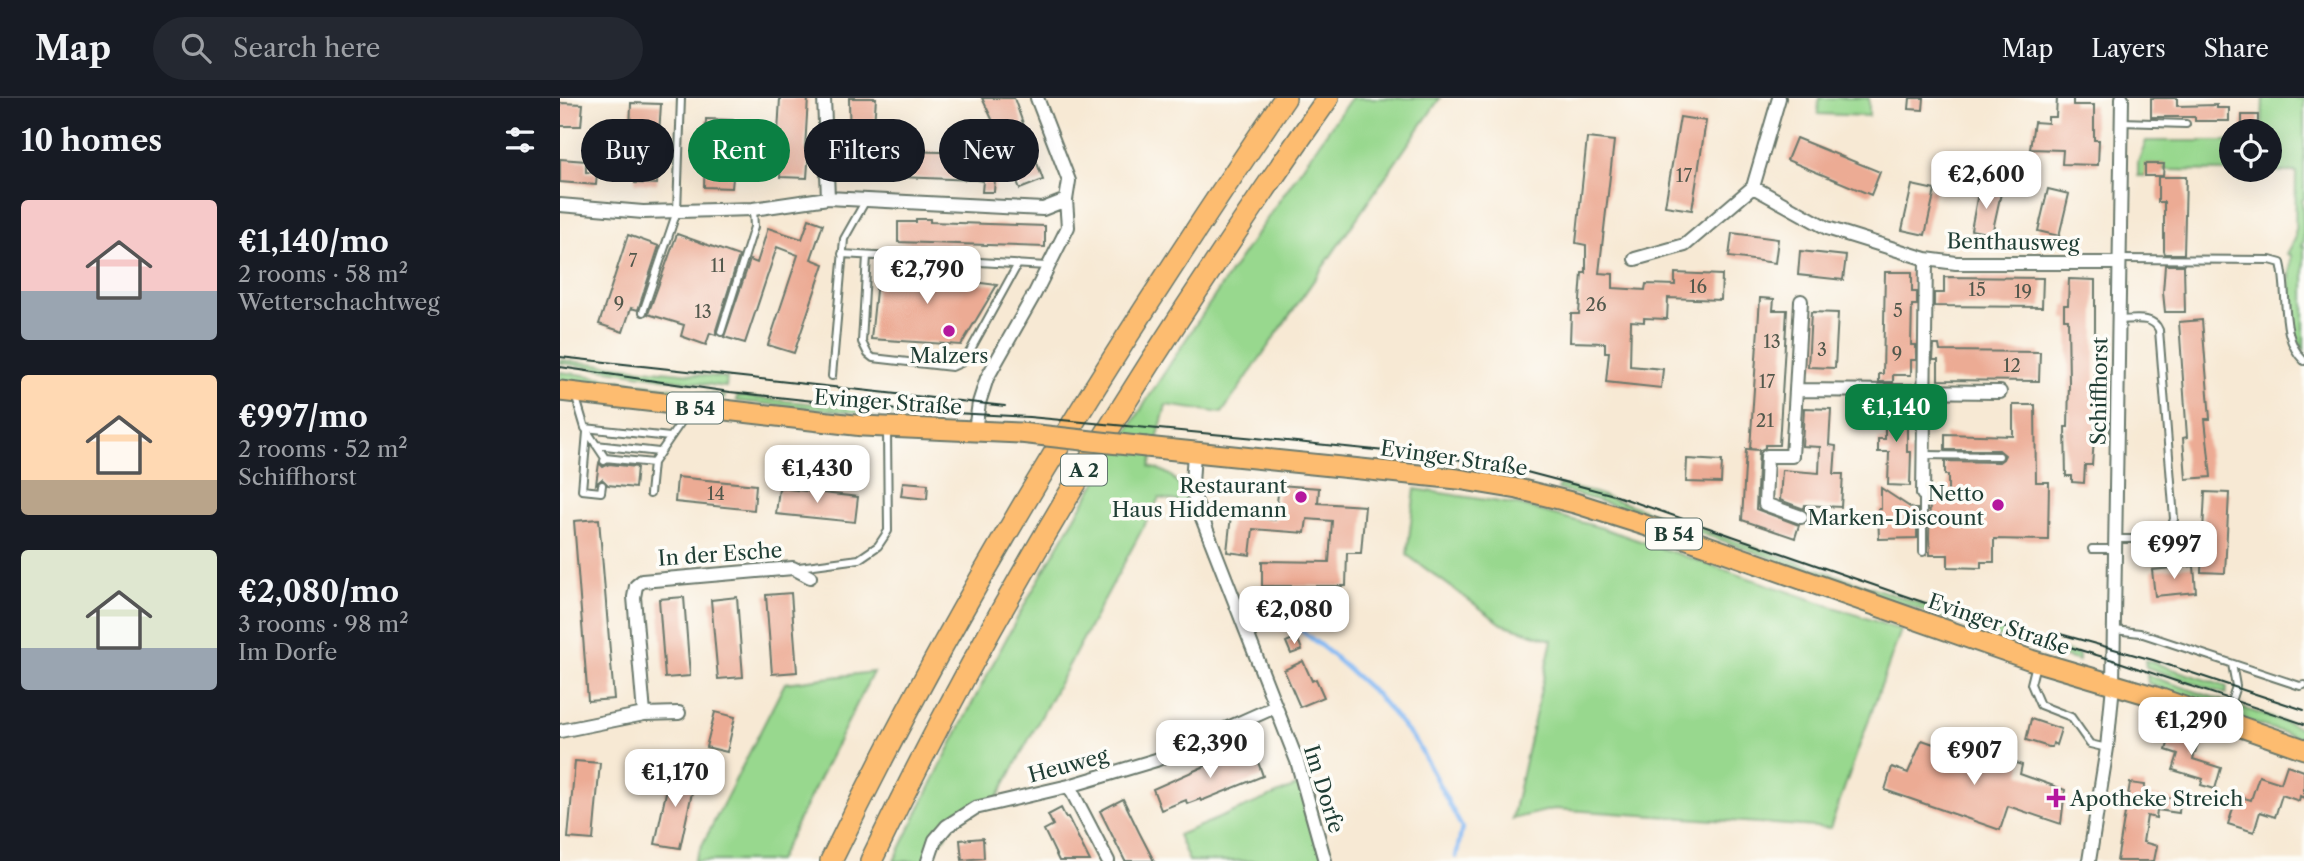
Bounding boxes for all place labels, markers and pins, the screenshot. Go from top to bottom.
pin: €2,600 [1929,152,2043,211]
pin: €2,790 [870,246,984,306]
marker: Malzers [941,323,957,339]
place label: Malzers [910,343,988,368]
pin: €1,140 [1839,384,1953,444]
pin: €1,430 [760,446,874,505]
place label: Restaurant Haus Hiddemann [1112,473,1288,522]
place label: Netto Marken-Discount [1807,481,1985,530]
marker: Restaurant Haus Hiddemann [1293,489,1309,505]
marker: Netto Marken-Discount [1990,497,2006,513]
pin: €997 [2133,522,2215,581]
pin: €2,080 [1237,587,1351,646]
pin: €1,290 [2134,698,2248,757]
pin: €2,390 [1153,720,1267,780]
pin: €907 [1933,728,2015,787]
pin: €1,170 [618,750,732,809]
place label: Apotheke Streich [2069,786,2243,811]
marker: Apotheke Streich [2048,790,2064,806]

